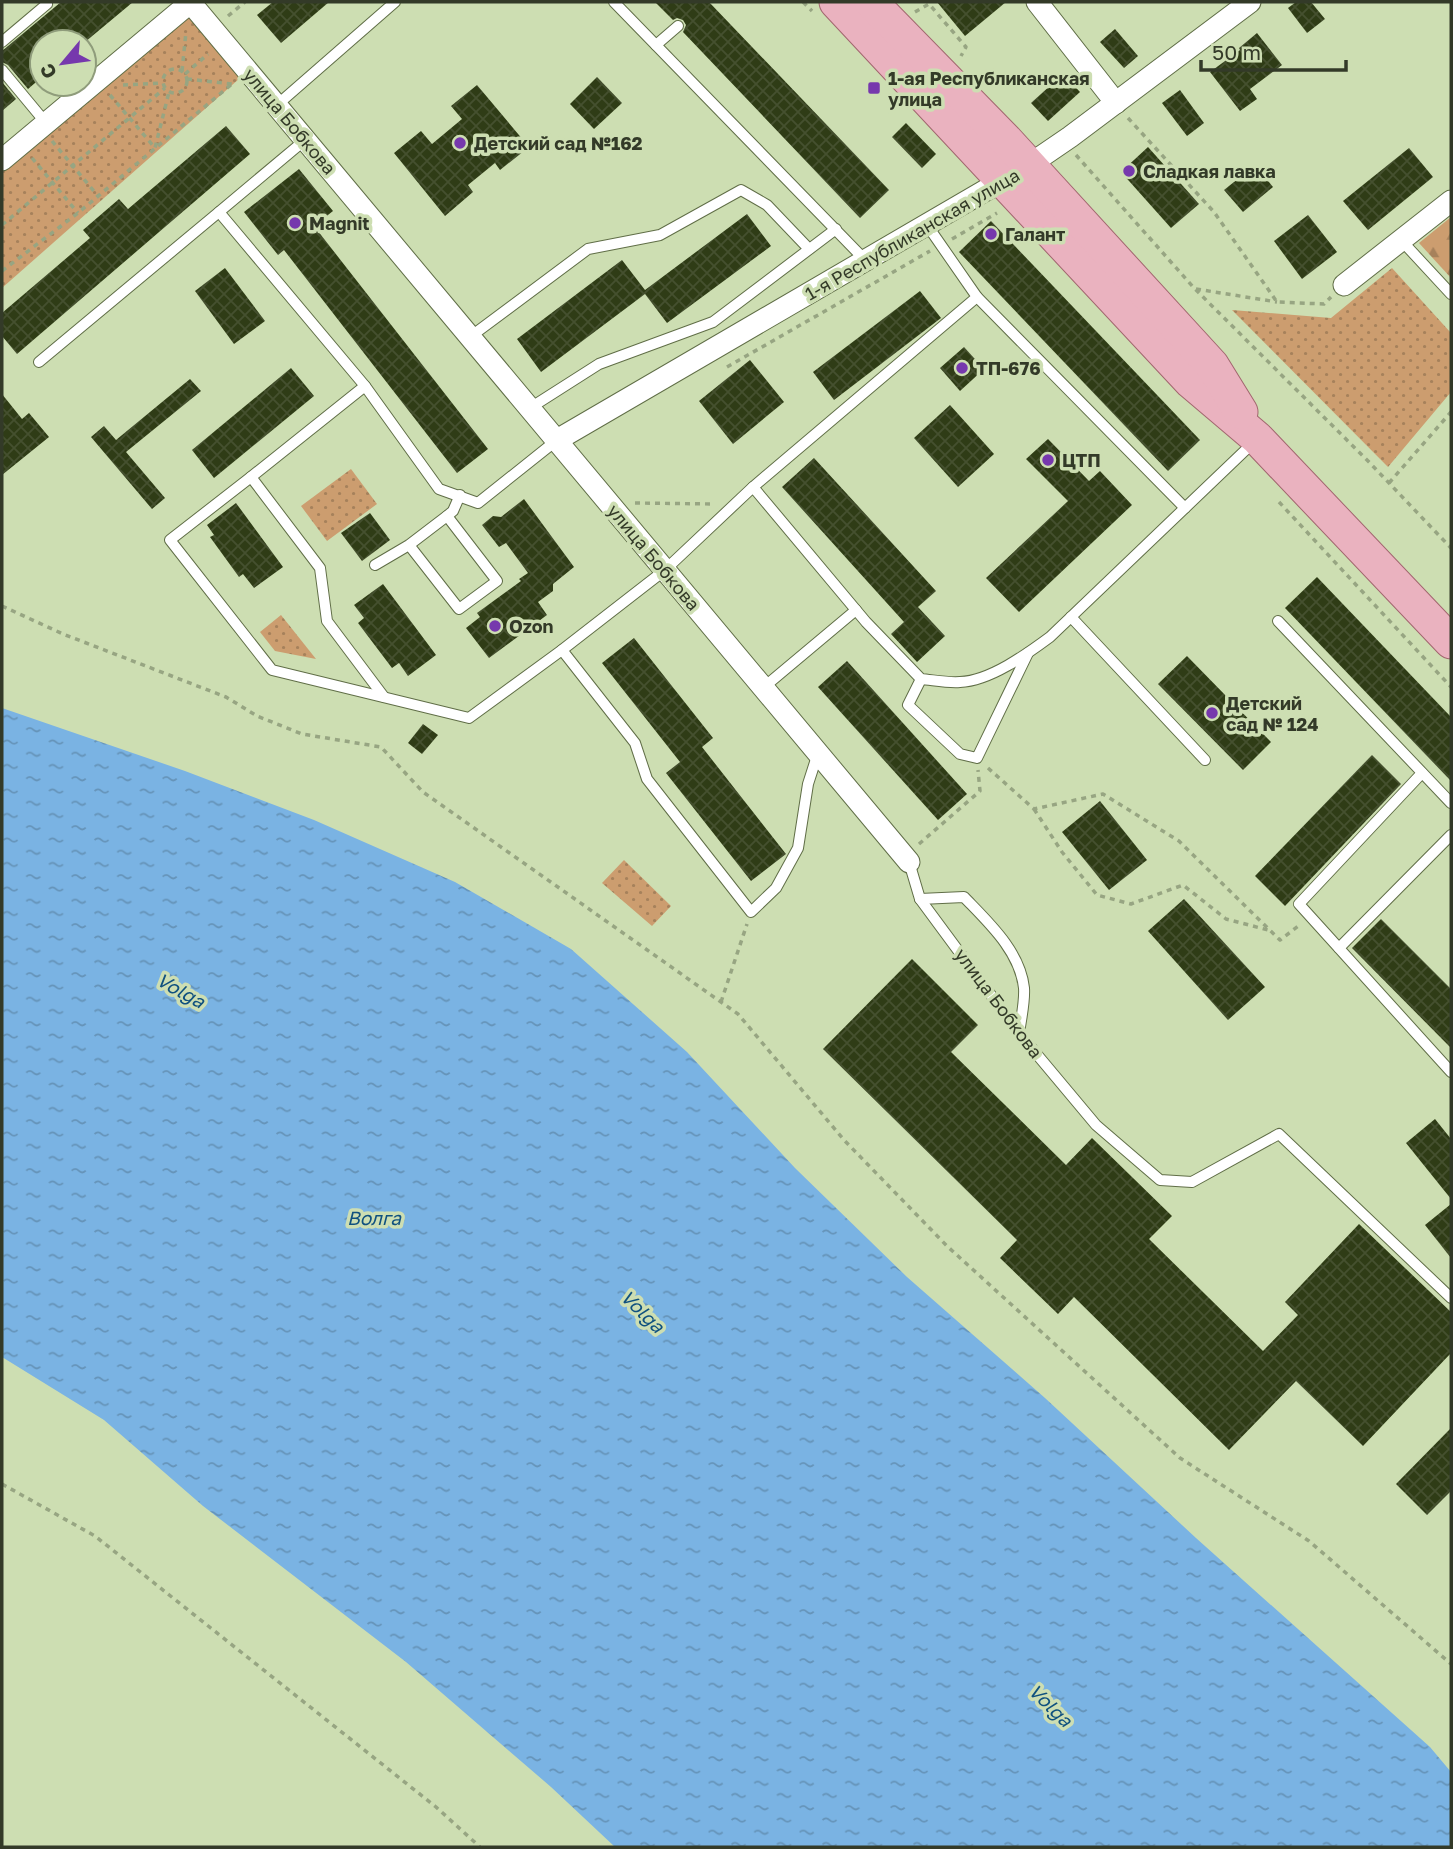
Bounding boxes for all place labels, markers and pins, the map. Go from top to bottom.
place label: 1-ая Республиканская улица [888,67,1090,110]
marker: 1-ая Республиканская улица [866,80,882,96]
place label: Детский сад №162 [474,132,643,154]
marker: Детский сад №162 [452,135,468,151]
place label: Сладкая лавка [1143,160,1276,182]
marker: Сладкая лавка [1121,163,1137,179]
place label: Magnit [309,212,370,234]
marker: Magnit [287,215,303,231]
place label: Галант [1005,223,1065,245]
marker: Галант [983,226,999,242]
place label: ТП-676 [976,357,1041,379]
marker: ТП-676 [954,360,970,376]
place label: ЦТП [1062,449,1101,471]
marker: ЦТП [1040,452,1056,468]
place label: Ozon [509,615,554,637]
marker: Ozon [487,618,503,634]
place label: Детский сад № 124 [1226,692,1319,735]
marker: Детский сад № 124 [1204,705,1220,721]

